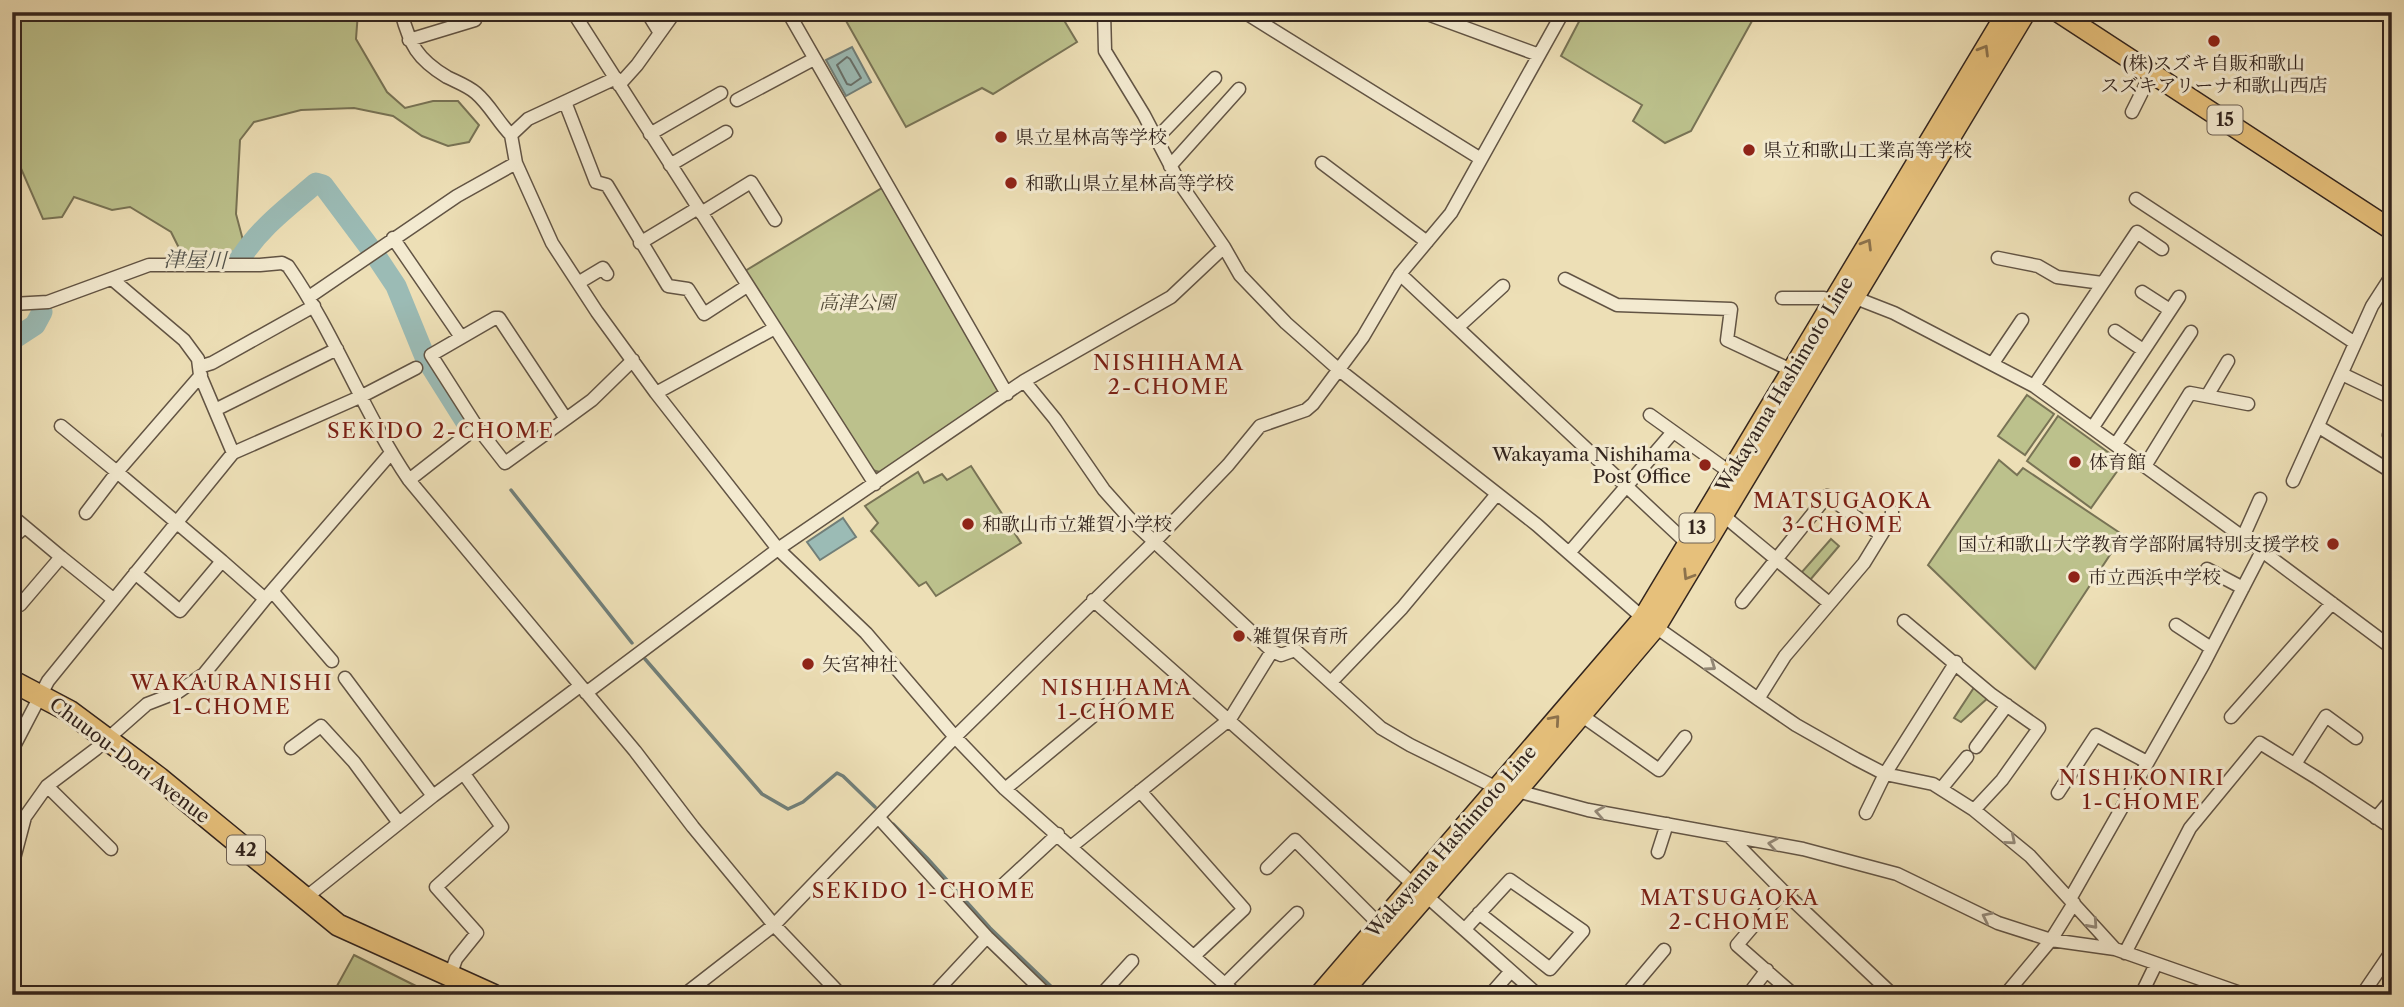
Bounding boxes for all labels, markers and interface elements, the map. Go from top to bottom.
marker: (株)スズキ自販和歌山 スズキアリーナ和歌山西店 [2206,33,2222,49]
one-way arrow [1976,44,1989,57]
place label: (株)スズキ自販和歌山 スズキアリーナ和歌山西店 [2100,52,2328,97]
road number: 15 [2208,106,2242,134]
place label: 県立星林高等学校 [1015,126,1167,149]
marker: 県立星林高等学校 [993,129,1009,145]
place label: 県立和歌山工業高等学校 [1763,139,1972,162]
marker: 県立和歌山工業高等学校 [1741,142,1757,158]
place label: 和歌山県立星林高等学校 [1025,172,1234,195]
marker: 和歌山県立星林高等学校 [1003,175,1019,191]
one-way arrow [1859,239,1872,252]
water label: 津屋川 [163,246,229,273]
street label: Wakayama Hashimoto Line [1710,272,1858,497]
park label: 高津公園 [819,291,898,314]
district label: NISHIHAMA 2-CHOME [1093,350,1245,399]
district label: SEKIDO 2-CHOME [327,418,555,443]
place label: Wakayama Nishihama Post Office [1491,443,1691,488]
place label: 体育館 [2089,451,2146,474]
marker: 体育館 [2067,454,2083,470]
marker: Wakayama Nishihama Post Office [1697,457,1713,473]
district label: MATSUGAOKA 3-CHOME [1753,488,1933,537]
place label: 和歌山市立雑賀小学校 [982,513,1172,536]
road number: 13 [1680,514,1714,542]
marker: 和歌山市立雑賀小学校 [960,516,976,532]
place label: 国立和歌山大学教育学部附属特別支援学校 [1958,533,2319,556]
marker: 国立和歌山大学教育学部附属特別支援学校 [2325,536,2341,552]
place label: 市立西浜中学校 [2088,566,2221,589]
one-way arrow [1683,567,1696,580]
marker: 市立西浜中学校 [2066,569,2082,585]
place label: 雑賀保育所 [1253,625,1348,648]
marker: 雑賀保育所 [1231,628,1247,644]
place label: 矢宮神社 [822,653,898,676]
marker: 矢宮神社 [800,656,816,672]
one-way arrow [1703,658,1716,670]
district label: WAKAURANISHI 1-CHOME [130,670,333,719]
district label: NISHIHAMA 1-CHOME [1041,675,1193,724]
street label: Chuuou-Dori Avenue [45,693,214,828]
one-way arrow [1547,716,1559,729]
street label: Wakayama Hashimoto Line [1361,740,1541,943]
district label: NISHIKONIRI 1-CHOME [2059,765,2225,814]
one-way arrow [1594,805,1606,820]
one-way arrow [2003,832,2016,845]
road number: 42 [227,836,265,864]
one-way arrow [1767,837,1779,852]
district label: SEKIDO 1-CHOME [812,878,1036,903]
district label: MATSUGAOKA 2-CHOME [1640,885,1820,934]
one-way arrow [1982,912,1994,926]
one-way arrow [2085,916,2097,929]

